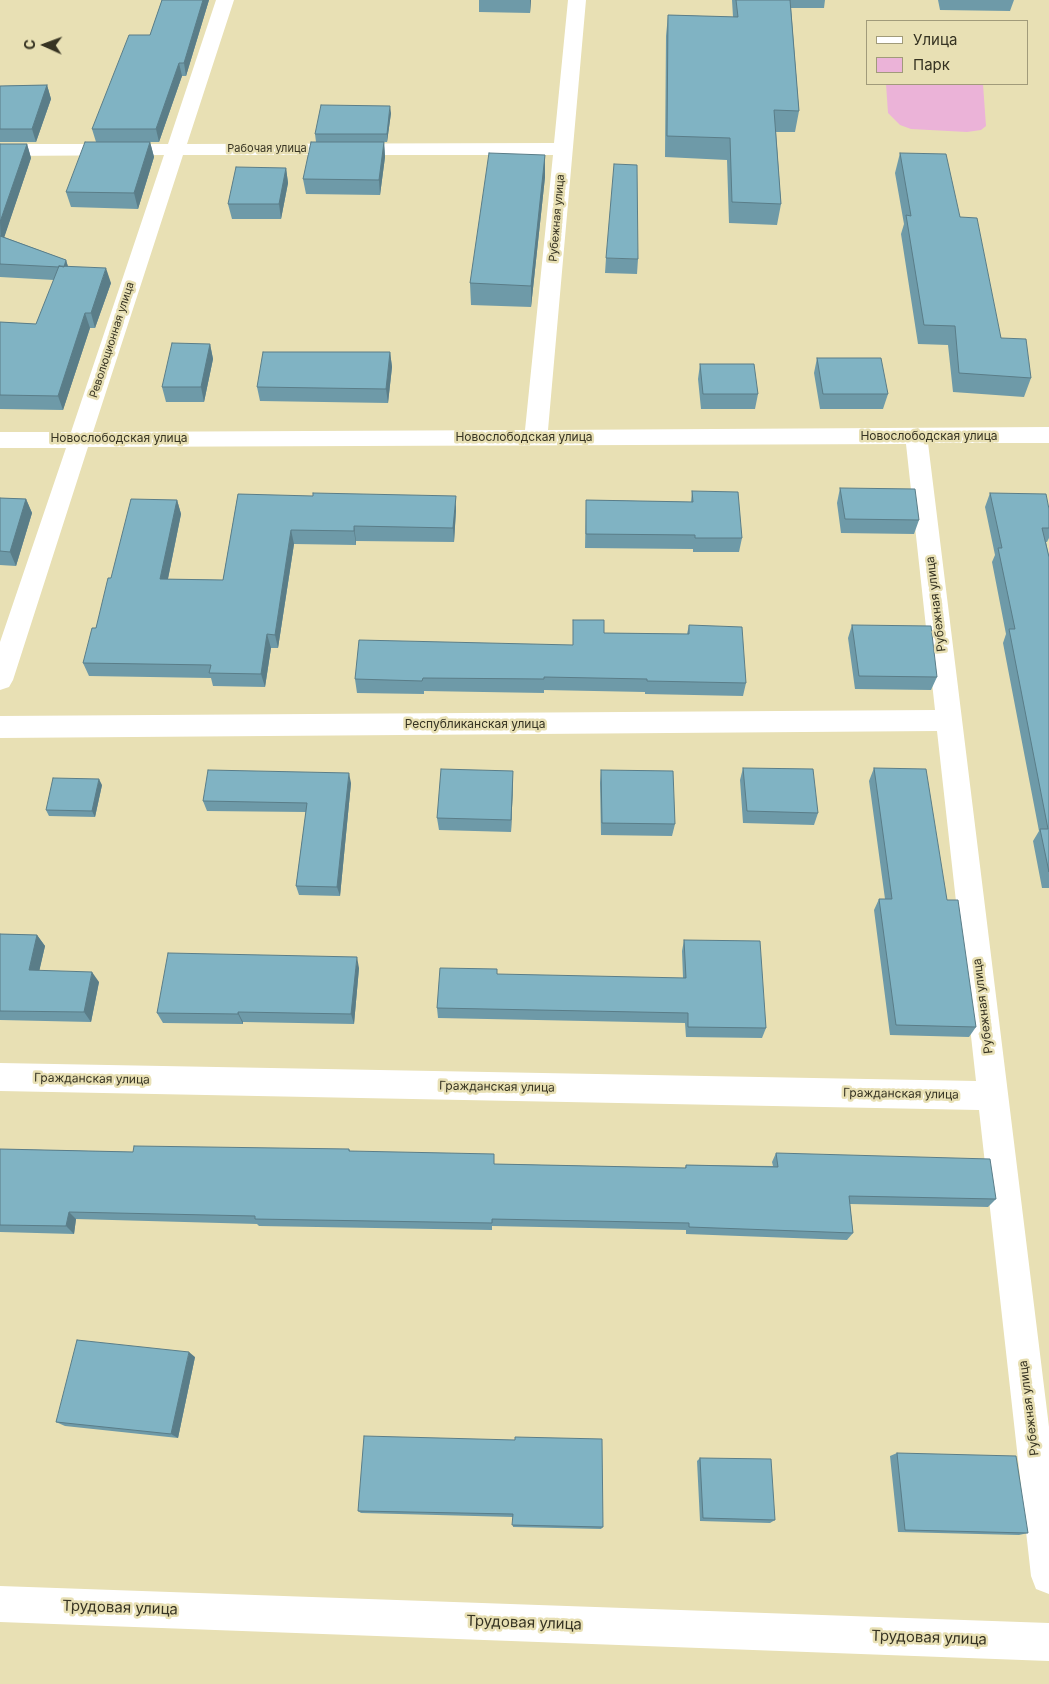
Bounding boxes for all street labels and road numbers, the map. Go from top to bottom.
street label: Рабочая улица [227,142,307,156]
street label: Рубежная улица [547,174,567,262]
street label: Революционная улица [87,280,137,400]
street label: Новослободская улица [860,429,998,443]
street label: Новослободская улица [455,430,593,444]
street label: Новослободская улица [50,431,188,445]
street label: Рубежная улица [923,556,949,652]
street label: Республиканская улица [405,717,545,731]
street label: Рубежная улица [970,958,996,1054]
street label: Гражданская улица [34,1071,150,1087]
street label: Гражданская улица [439,1079,555,1095]
street label: Гражданская улица [843,1086,959,1102]
street label: Рубежная улица [1016,1360,1042,1456]
street label: Трудовая улица [62,1597,178,1619]
street label: Трудовая улица [466,1612,582,1634]
street label: Трудовая улица [871,1627,987,1649]

